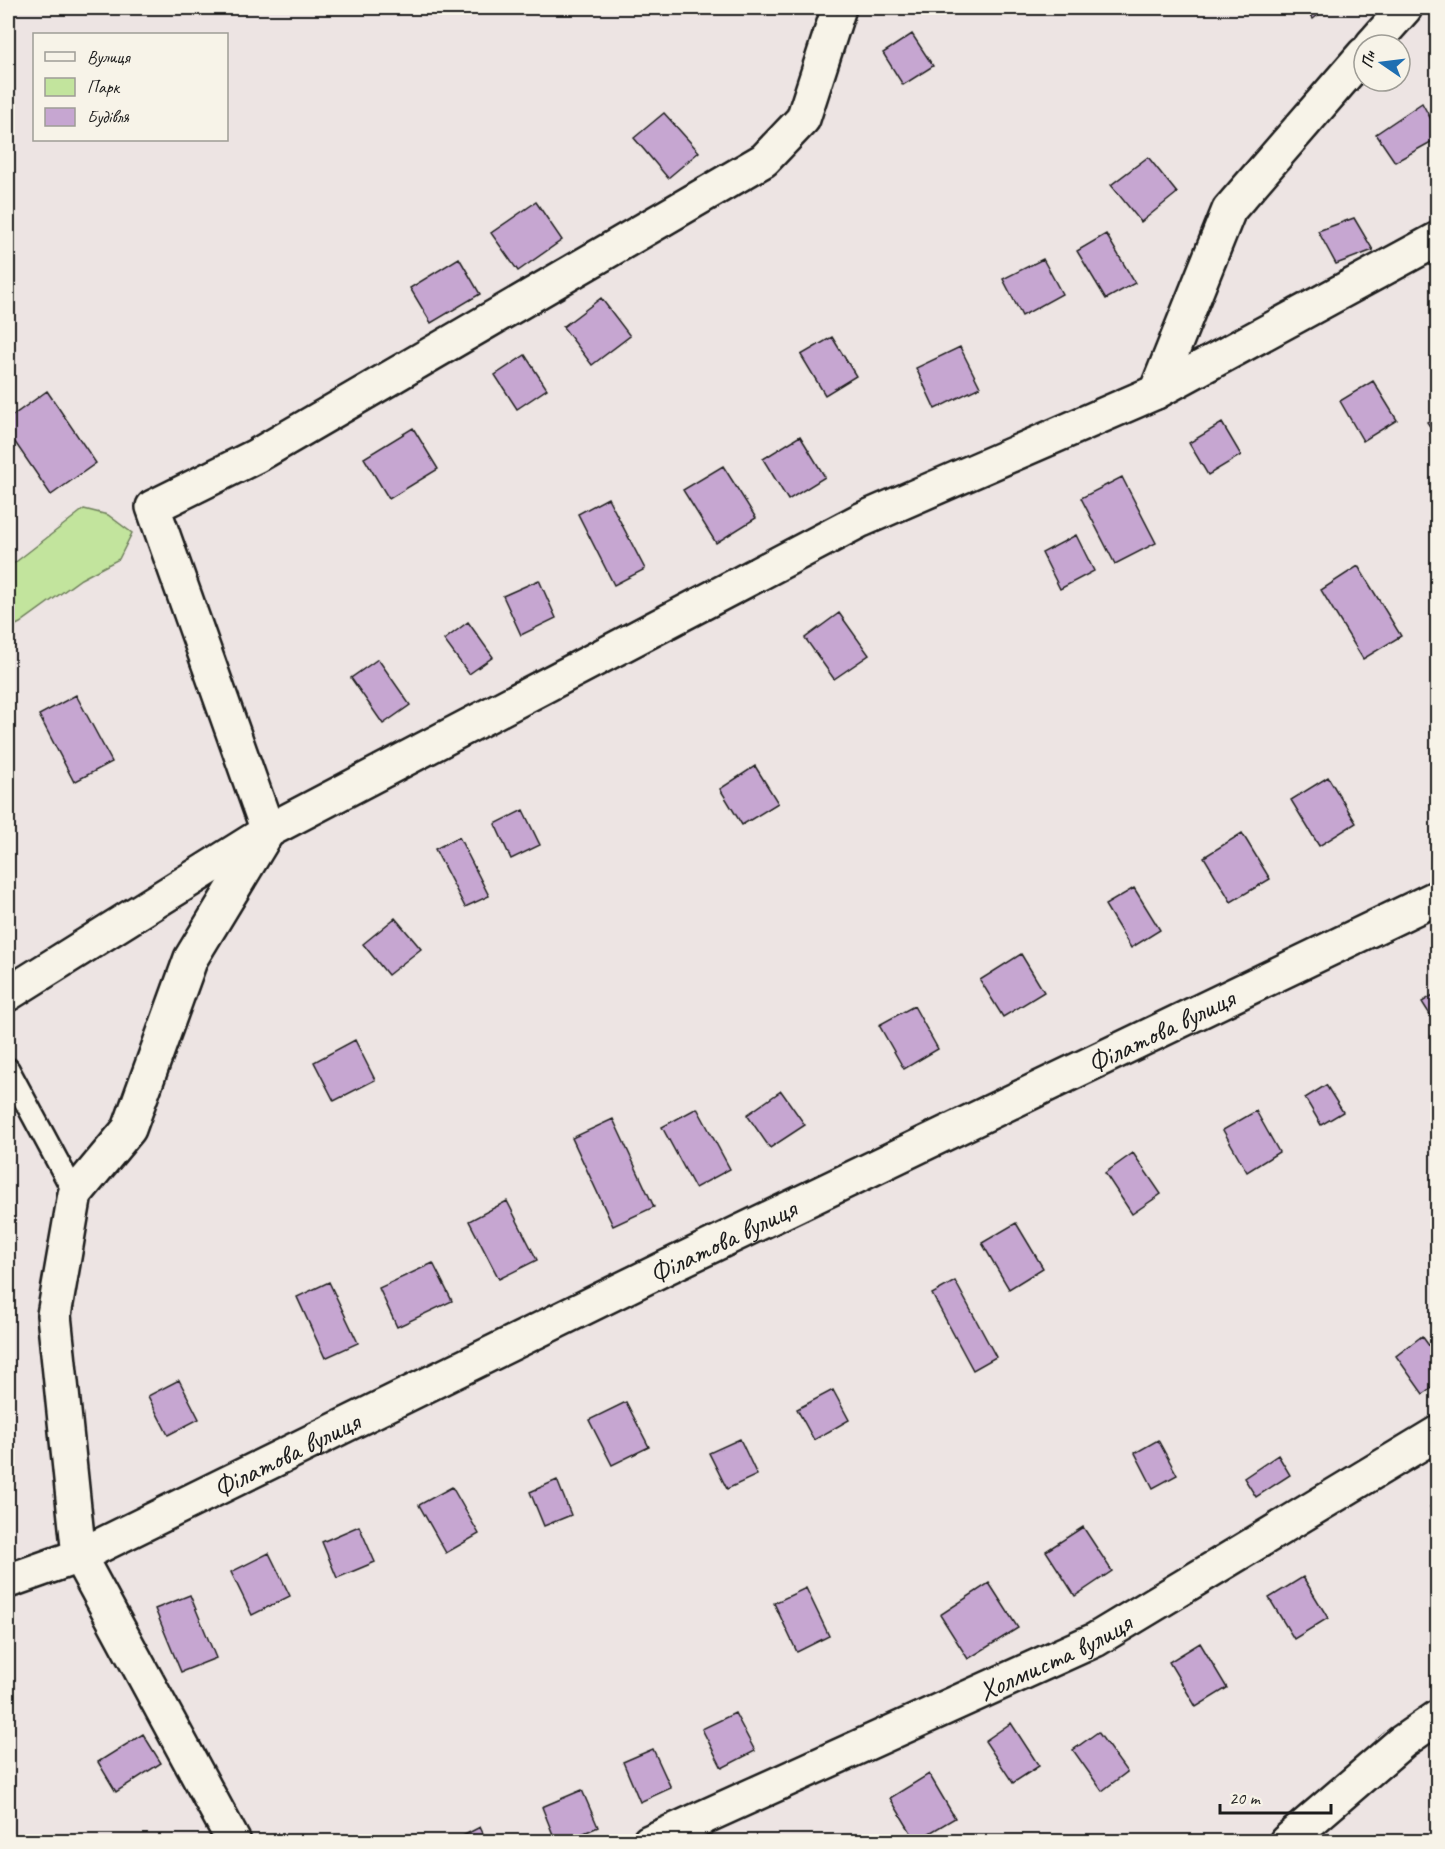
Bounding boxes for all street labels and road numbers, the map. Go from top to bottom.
street label: Філатова вулиця [1082,979,1242,1081]
street label: Філатова вулиця [643,1190,804,1291]
street label: Філатова вулиця [207,1403,367,1505]
street label: Холмиста вулиця [973,1604,1140,1709]

